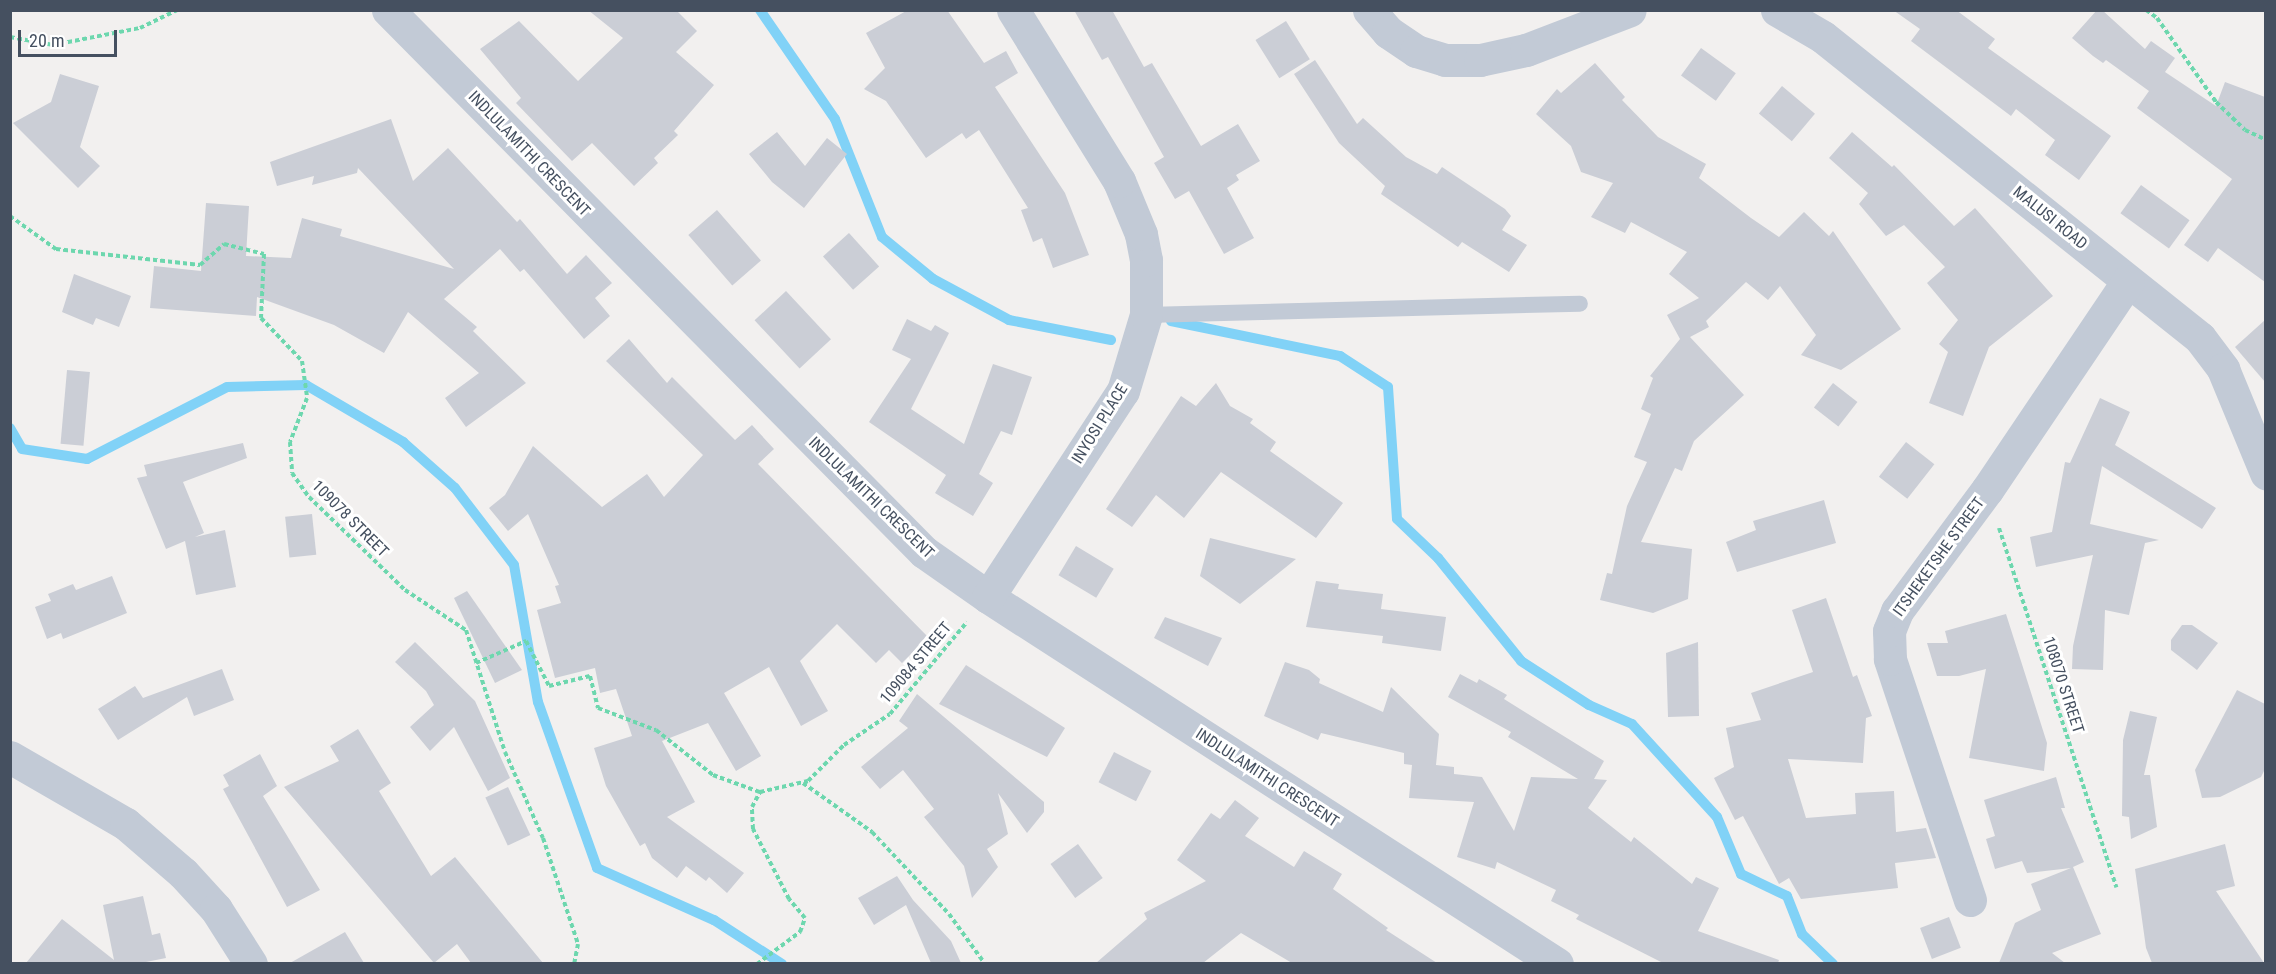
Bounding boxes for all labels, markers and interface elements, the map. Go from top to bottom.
scale bar [21,18,120,56]
text: 20 m [29,30,64,51]
street label: INDLULAMITHI CRESCENT [464,87,594,221]
street label: MALUSI ROAD [2009,182,2091,254]
street label: INYOSI PLACE [1068,381,1132,467]
street label: INDLULAMITHI CRESCENT [804,433,938,563]
street label: 109078 STREET [308,477,392,561]
street label: ITSHEKETSHE STREET [1889,494,1989,620]
street label: 109084 STREET [876,618,956,708]
street label: 108070 STREET [2038,634,2088,736]
street label: INDLULAMITHI CRESCENT [1192,725,1342,831]

